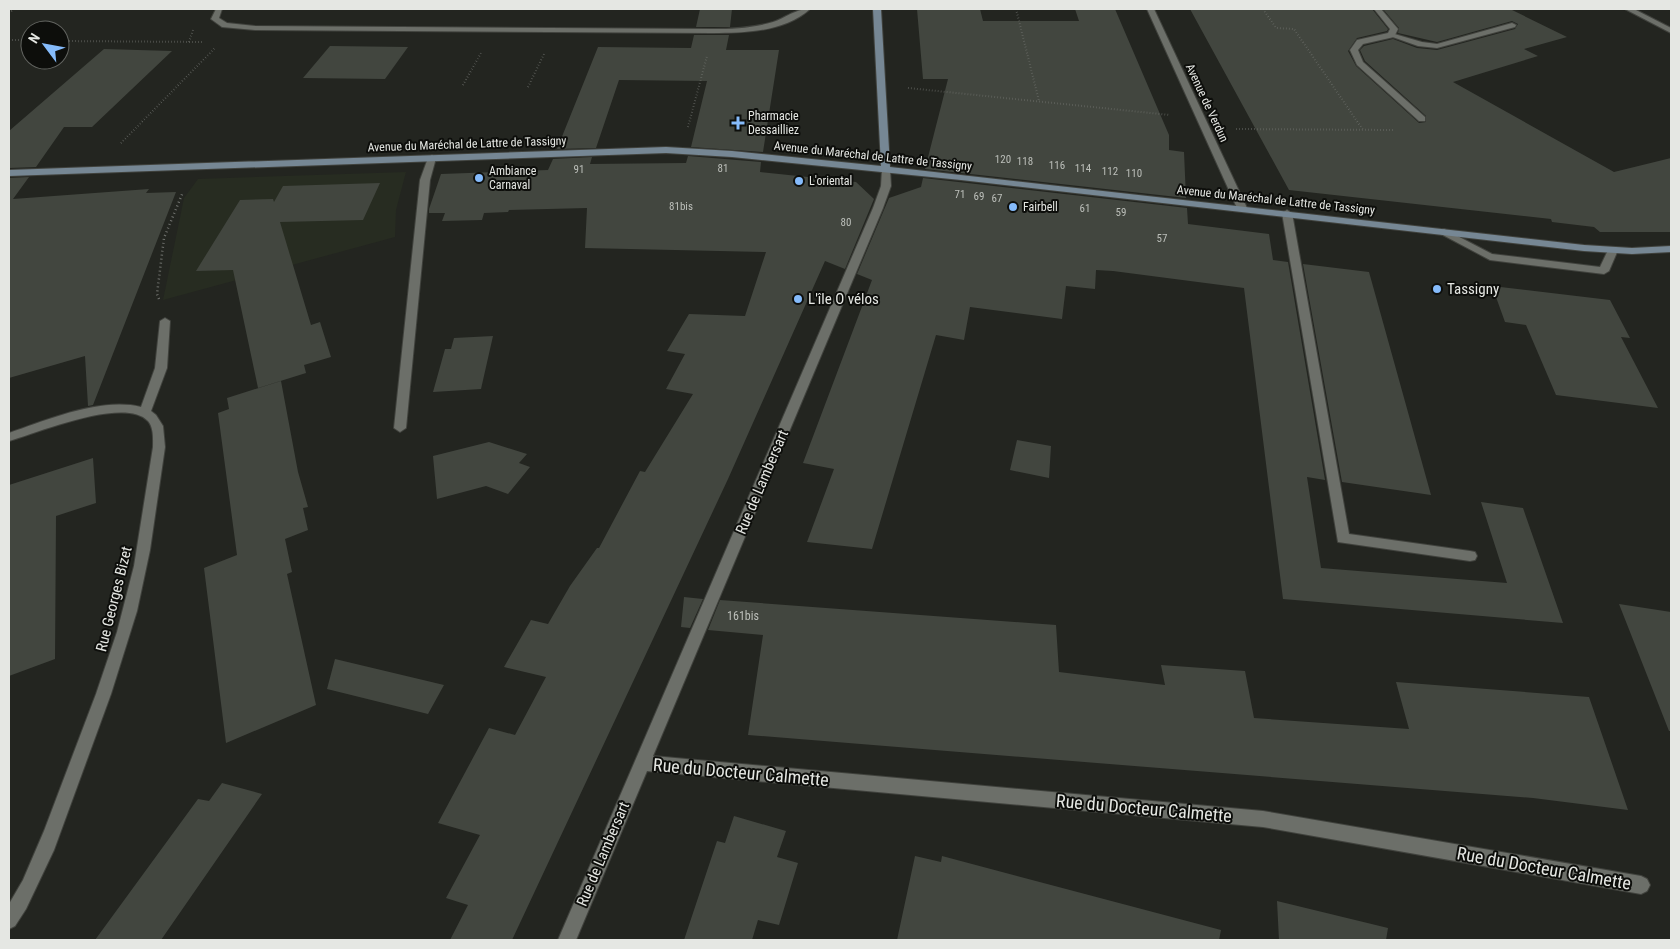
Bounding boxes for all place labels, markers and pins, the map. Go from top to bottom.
place label: Pharmacie Dessailliez [748,109,799,137]
marker: Pharmacie Dessailliez [732,117,744,129]
place label: Ambiance Carnaval [489,164,537,192]
marker: Ambiance Carnaval [473,172,485,184]
place label: L'oriental [809,174,852,188]
marker: L'oriental [793,175,805,187]
place label: Fairbell [1023,200,1058,214]
marker: Fairbell [1007,201,1019,213]
place label: Tassigny [1447,280,1499,298]
marker: Tassigny [1431,283,1443,295]
place label: L'île O vélos [808,290,879,308]
marker: L'île O vélos [792,293,804,305]

